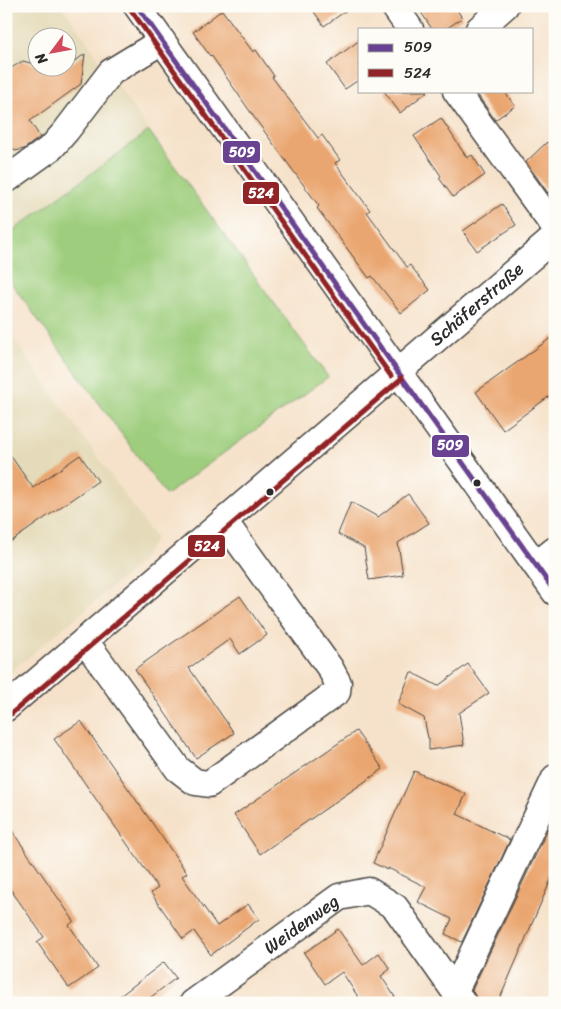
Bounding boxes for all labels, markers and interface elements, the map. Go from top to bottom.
north arrow [28,28,78,78]
legend [358,28,534,92]
text: 509 [404,34,432,60]
text: N [28,48,55,70]
text: 524 [404,60,431,86]
line badge: 509 [222,140,261,164]
text: 509 [229,140,255,165]
line badge: 524 [242,181,280,205]
text: 524 [248,181,274,206]
street label: Schäferstraße [422,254,531,354]
text: 509 [437,433,463,458]
line badge: 509 [431,434,470,458]
unlabelled marker [472,478,482,488]
unlabelled marker [265,487,275,497]
line badge: 524 [187,534,226,558]
text: 524 [194,534,220,559]
street label: Weidenweg [257,886,346,963]

